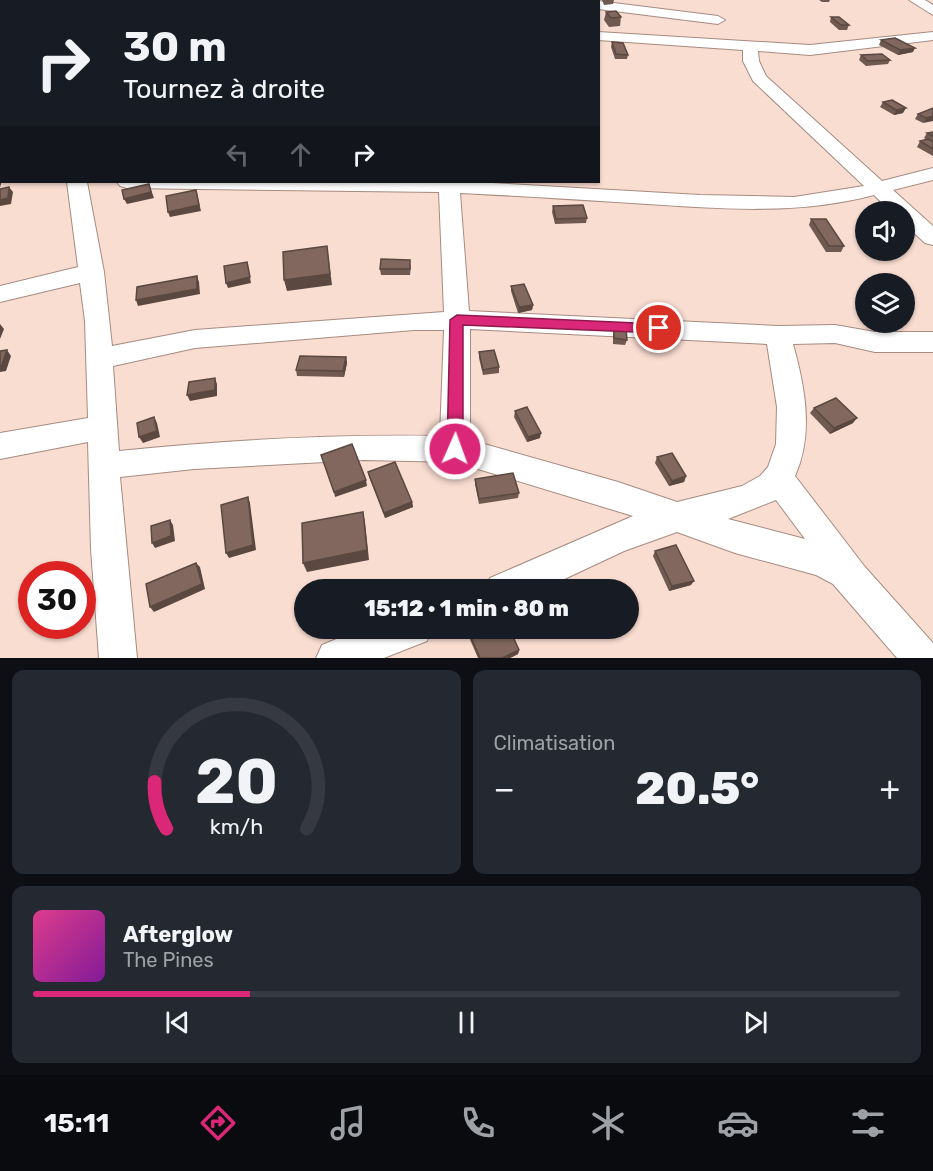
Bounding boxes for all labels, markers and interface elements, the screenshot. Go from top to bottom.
text: 30 m [123,22,227,72]
icon: right [24,24,102,102]
text: Tournez à droite [123,73,325,105]
icon: left [221,138,254,171]
icon: ahead [284,138,317,171]
icon: right [347,138,380,171]
map controls [855,201,915,333]
button: sound [855,201,915,261]
button: layers [855,273,915,333]
pin [633,302,684,353]
icon: arrive [642,311,675,344]
position arrow [423,417,487,481]
speed limit sign: 30 [18,561,96,639]
text: 15:12 · 1 min · 80 m [364,595,569,622]
text: Climatisation [494,731,615,755]
text: 20 [195,745,278,819]
text: 20.5° [635,762,759,815]
text: − [494,769,515,808]
text: + [879,769,900,808]
text: km/h [209,814,263,839]
text: Afterglow [123,921,233,948]
text: The Pines [123,948,214,972]
icon: previous [161,1006,194,1039]
icon: pause [450,1006,483,1039]
icon: next [739,1006,772,1039]
icon: directions [197,1102,239,1144]
icon: music [327,1102,369,1144]
icon: phone [457,1102,499,1144]
icon: climate [587,1102,629,1144]
icon: car [717,1102,759,1144]
icon: filters [847,1102,889,1144]
text: 15:11 [44,1107,110,1139]

